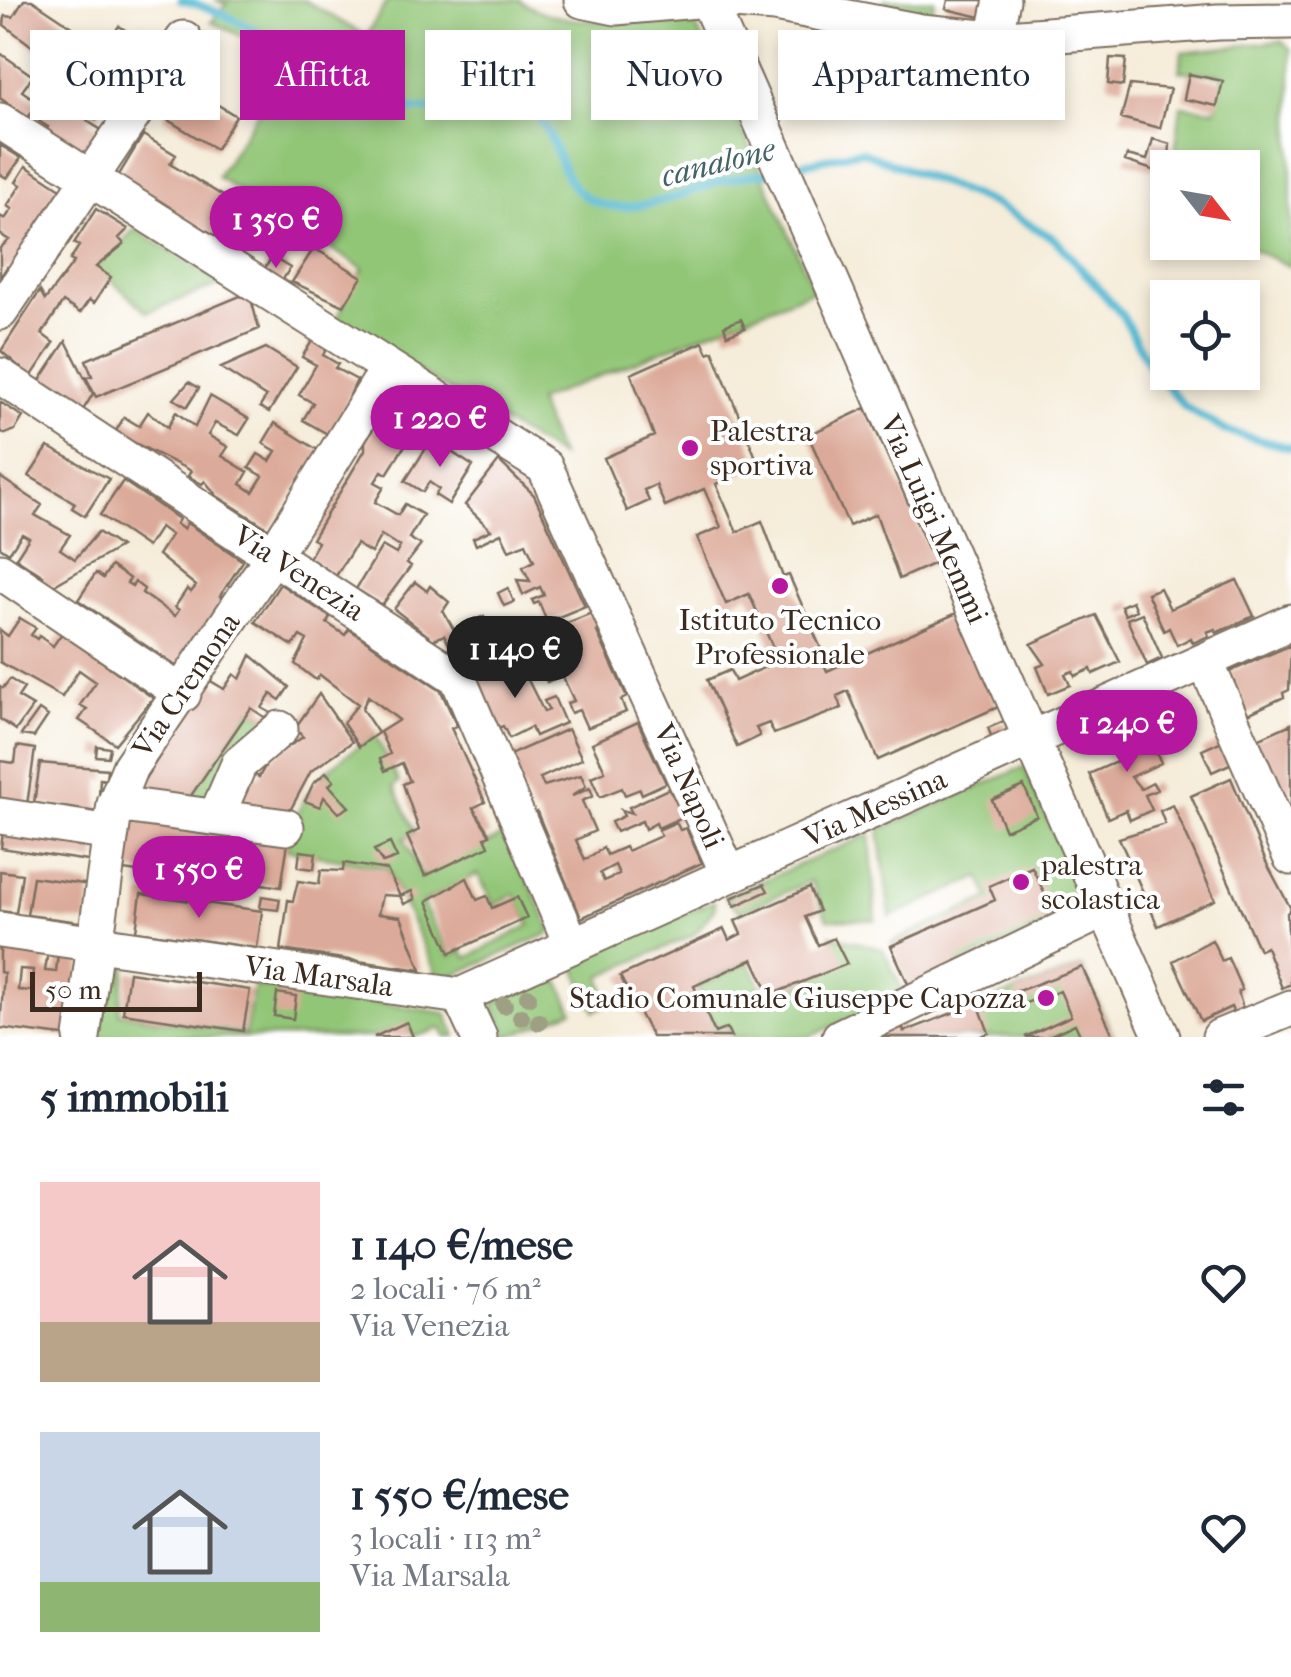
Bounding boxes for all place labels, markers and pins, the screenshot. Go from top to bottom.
pin: 1 350 € [184,186,368,271]
pin: 1 220 € [348,385,532,470]
place label: Palestra sportiva [710,414,814,483]
marker: Palestra sportiva [679,437,701,459]
marker: Istituto Tecnico Professionale [769,575,791,597]
place label: Istituto Tecnico Professionale [679,603,881,672]
pin: 1 140 € [423,616,607,701]
pin: 1 240 € [1035,690,1219,775]
pin: 1 550 € [107,836,291,921]
place label: palestra scolastica [1040,848,1161,917]
marker: palestra scolastica [1010,871,1032,893]
place label: Stadio Comunale Giuseppe Capozza [569,981,1027,1016]
marker: Stadio Comunale Giuseppe Capozza [1035,987,1057,1009]

